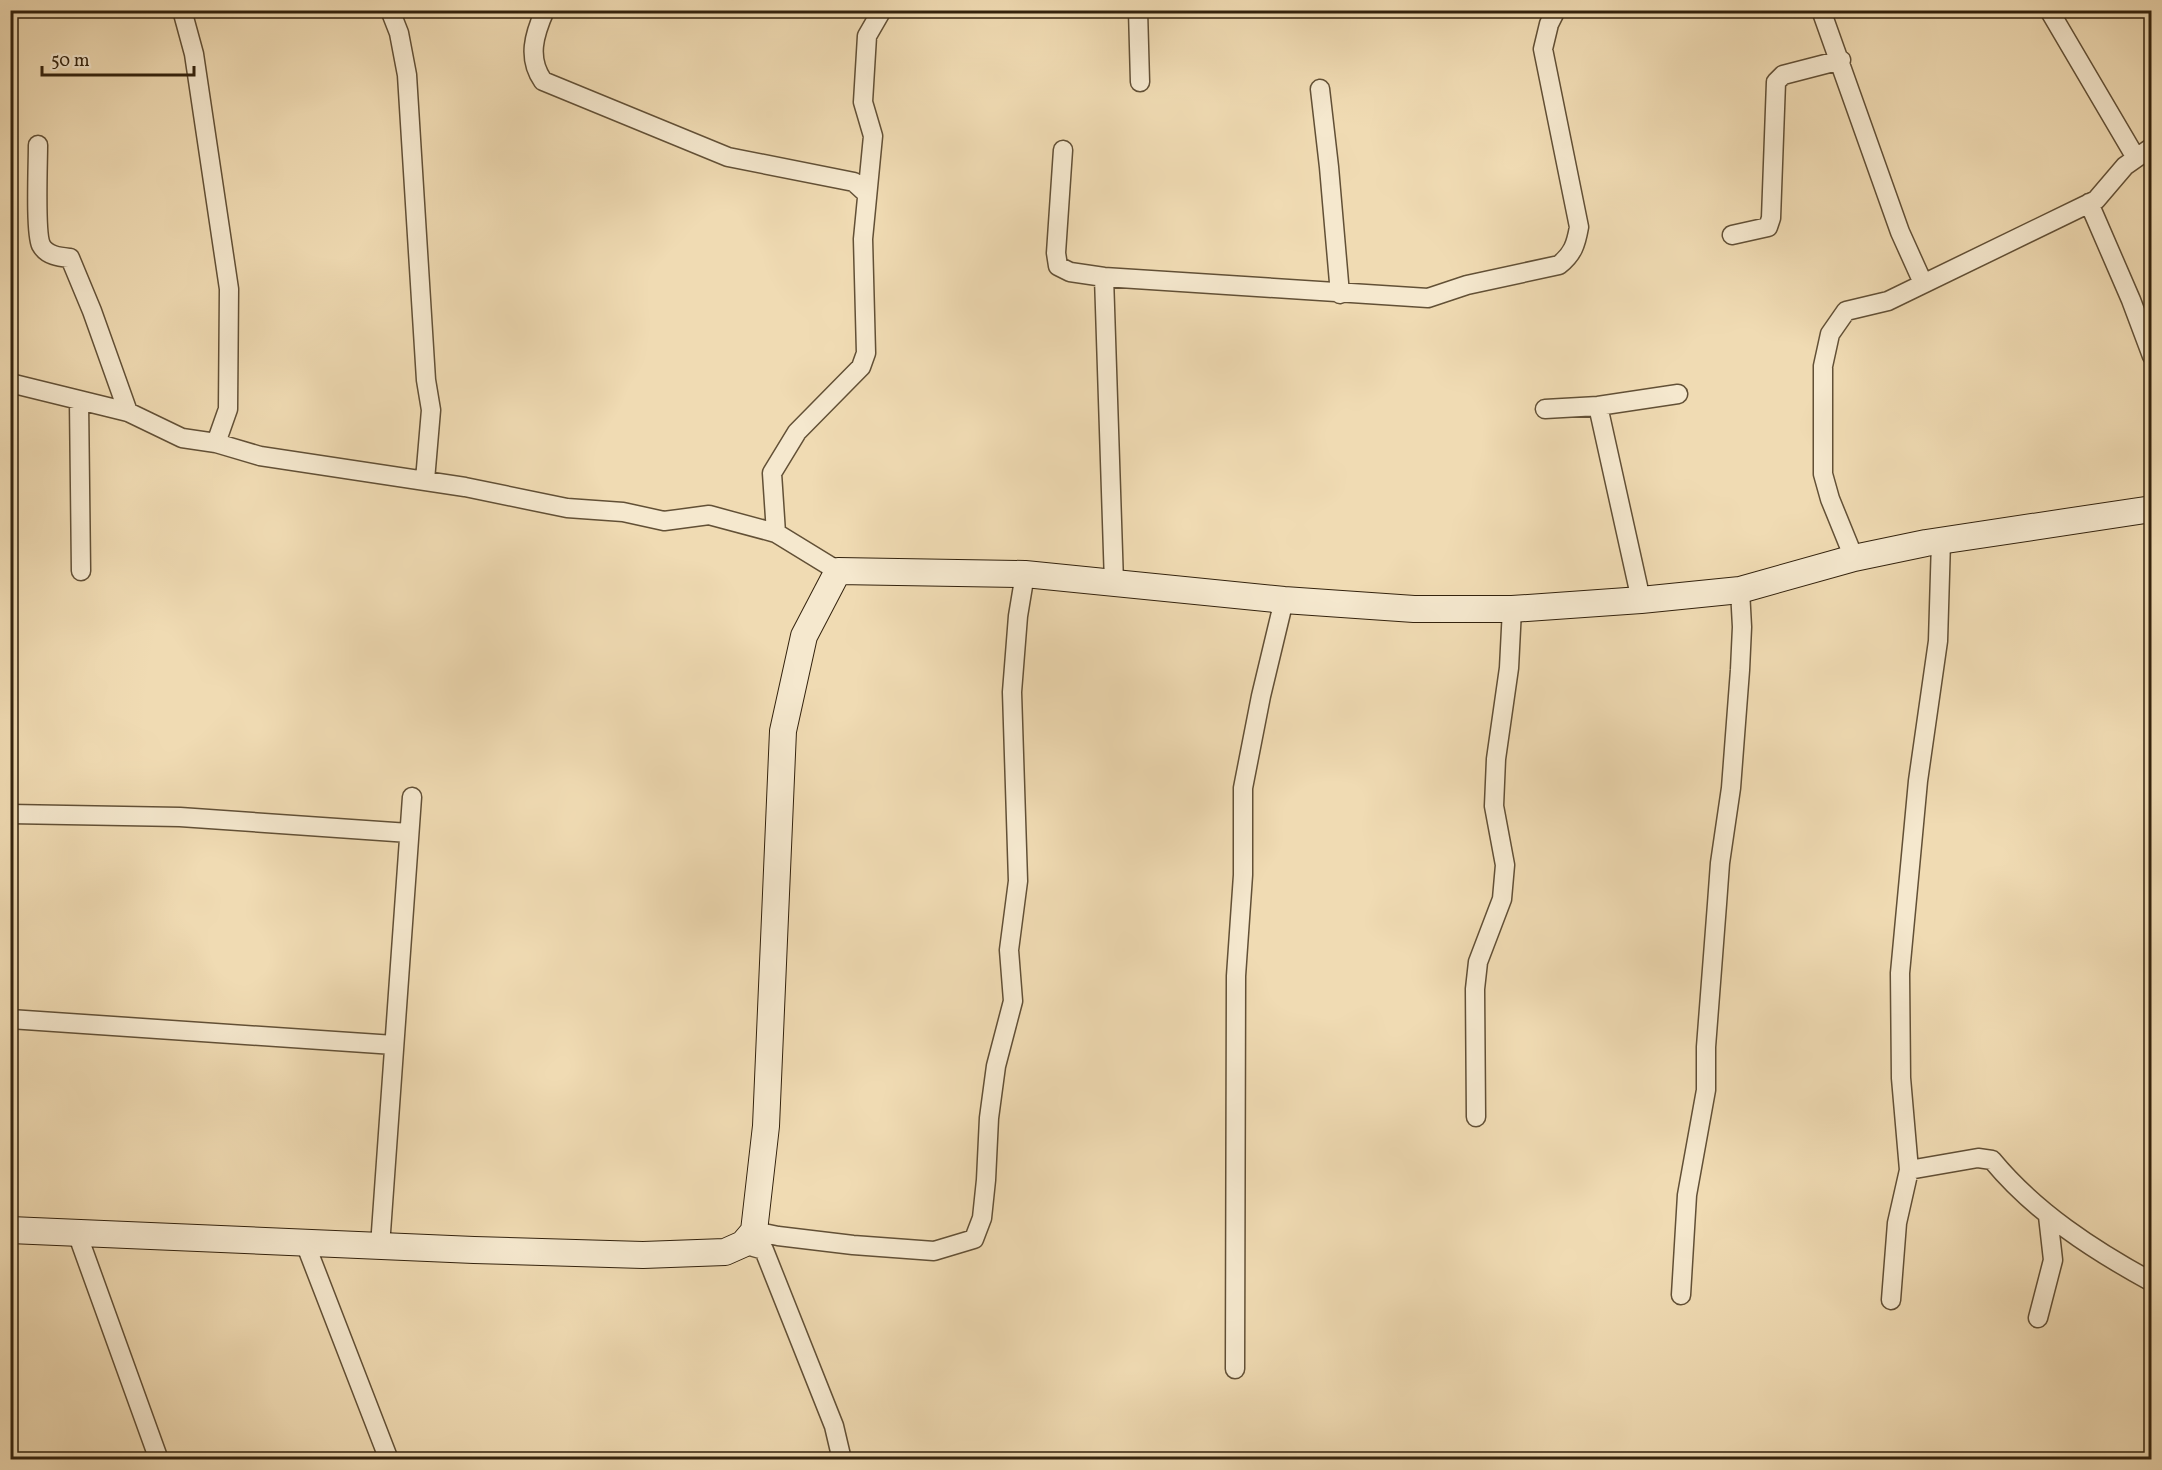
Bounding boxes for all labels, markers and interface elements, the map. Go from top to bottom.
scale bar [42,39,194,77]
text: 50 m [51,49,90,74]

